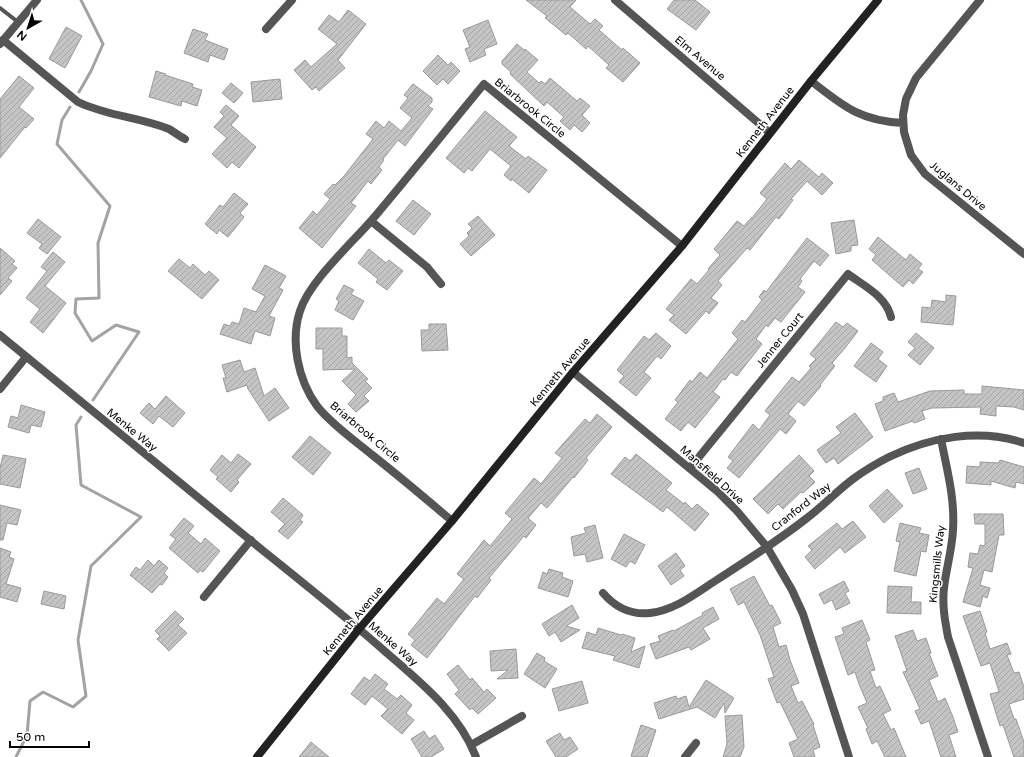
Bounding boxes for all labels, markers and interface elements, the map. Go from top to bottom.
north arrow [8,8,48,48]
text: N [14,28,30,43]
street label: Elm Avenue [672,33,728,83]
street label: Briarbrook Circle [492,75,568,141]
street label: Kenneth Avenue [733,84,797,160]
street label: Juglans Drive [927,159,989,213]
street label: Jenner Court [754,310,806,370]
street label: Kenneth Avenue [527,335,593,409]
street label: Briarbrook Circle [327,399,403,465]
street label: Menke Way [104,406,160,454]
street label: Mansfield Drive [677,443,747,507]
street label: Cranford Way [769,480,833,534]
street label: Kingsmills Way [926,524,948,604]
street label: Kenneth Avenue [320,584,386,658]
street label: Menke Way [366,619,420,669]
scale bar [10,723,89,749]
text: 50 m [16,730,45,744]

